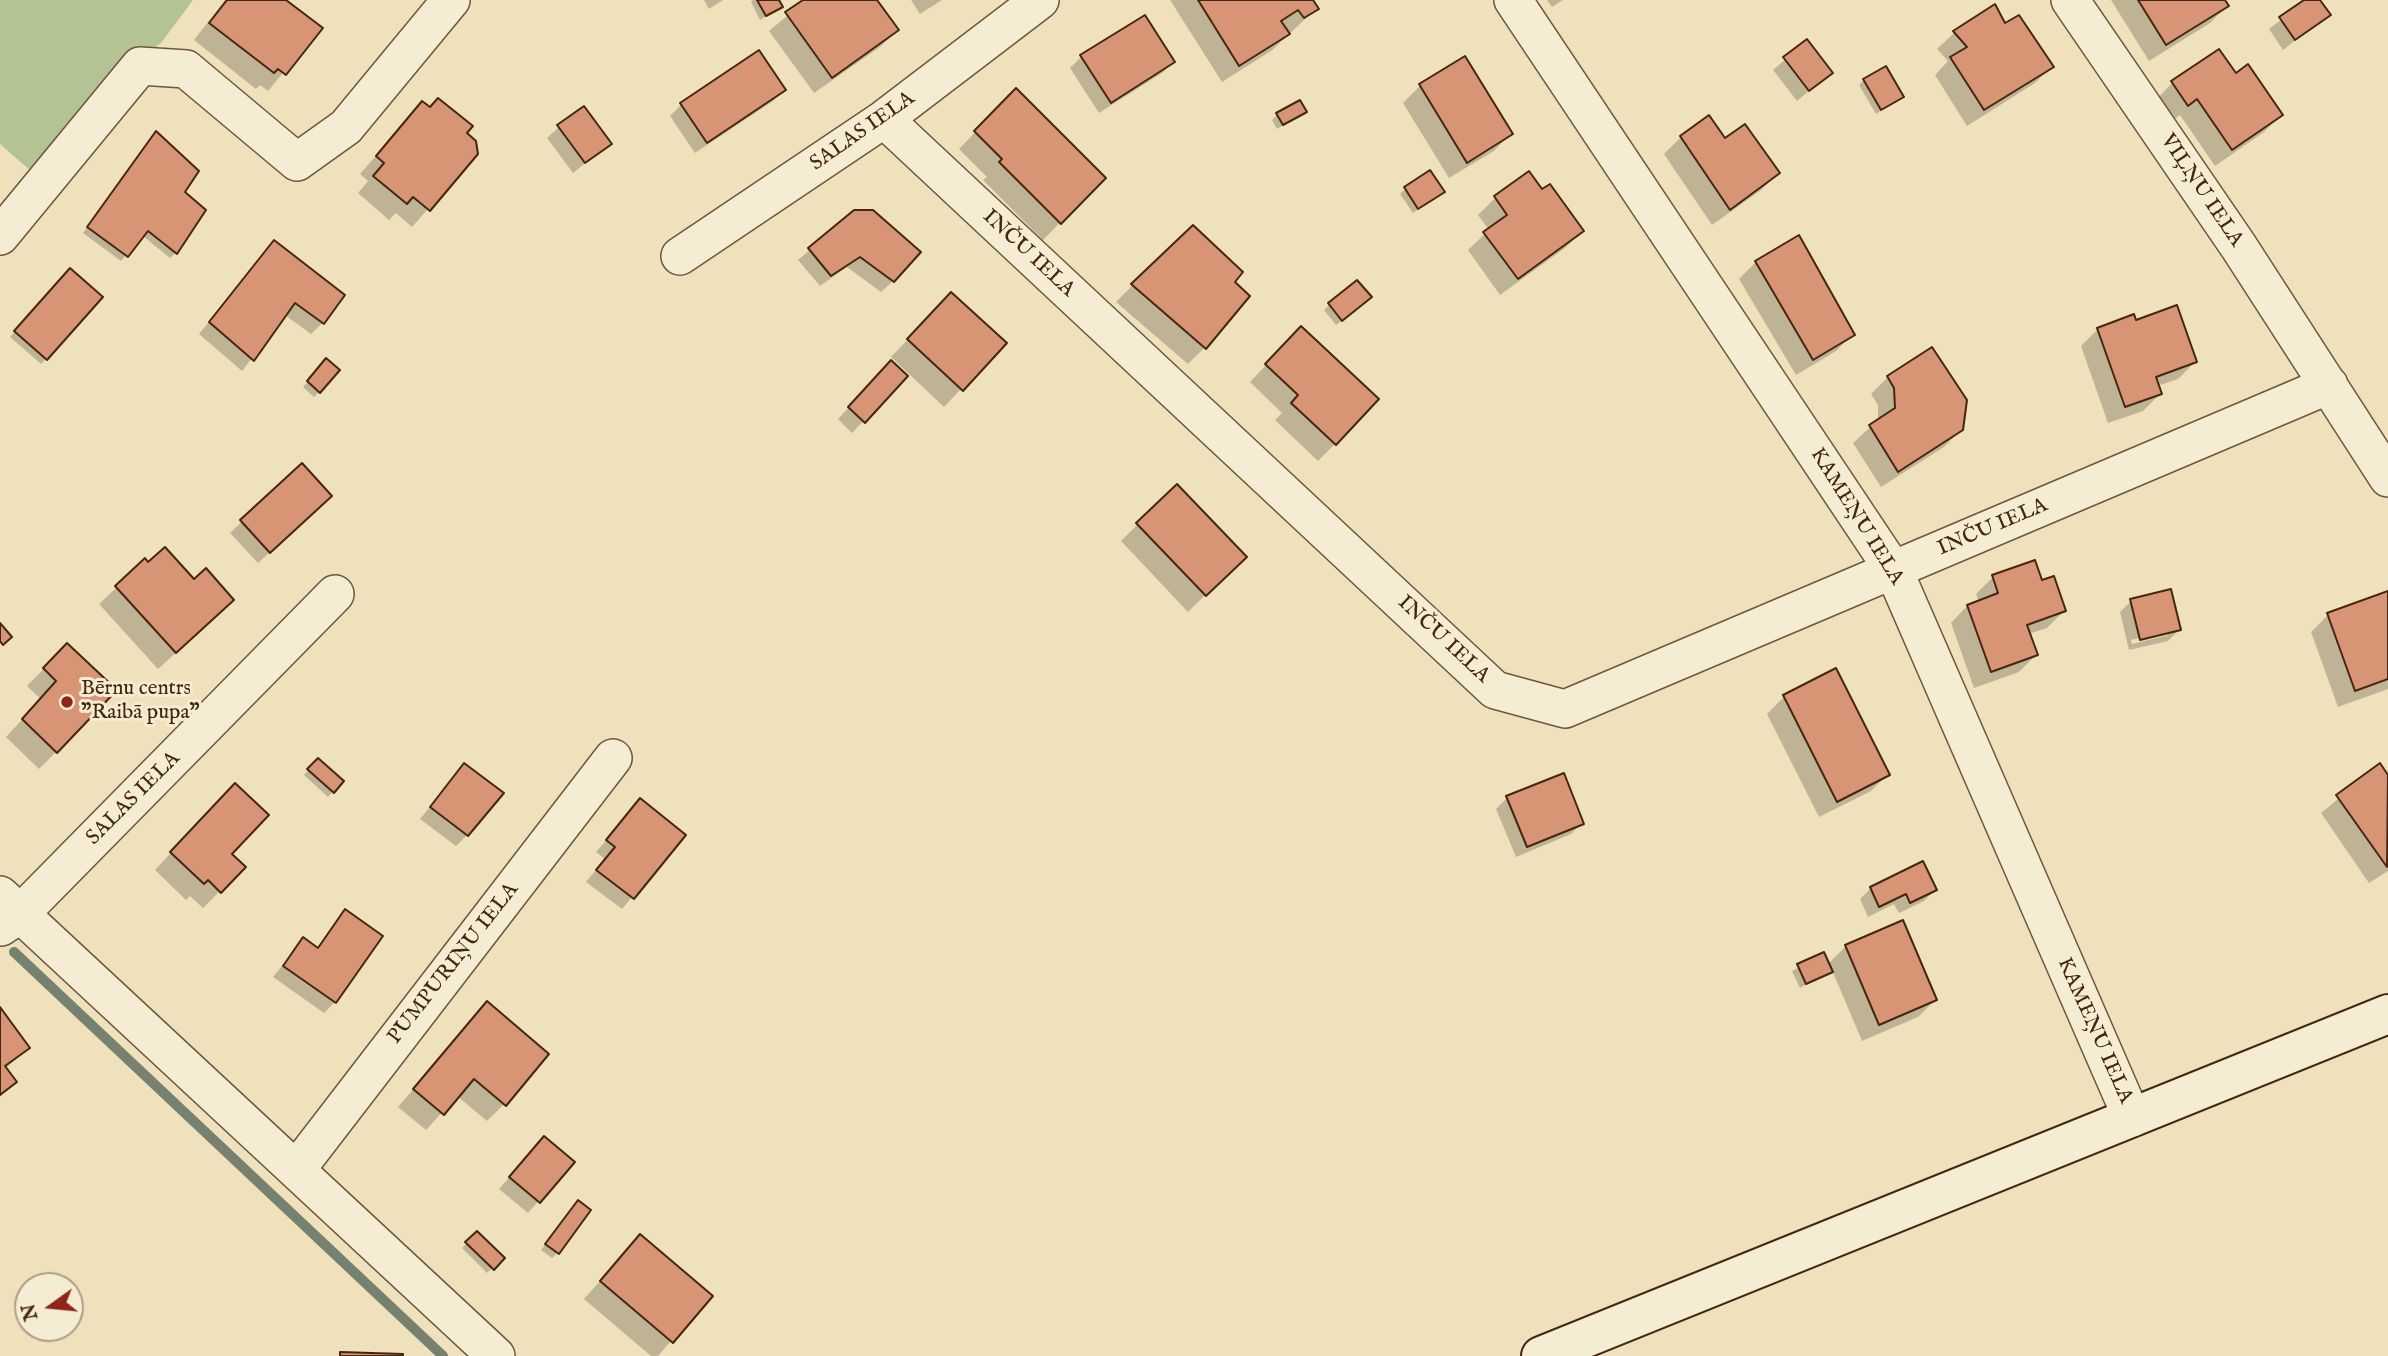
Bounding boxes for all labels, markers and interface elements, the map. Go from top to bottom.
street label: SALAS IELA [806,87,920,177]
street label: VIĻŅU IELA [2154,130,2248,252]
street label: INČU IELA [977,205,1079,303]
street label: KAMEŅU IELA [1804,444,1908,590]
street label: INČU IELA [1934,494,2052,562]
street label: INČU IELA [1392,591,1494,689]
place label: Bērnu centrs "Raibā pupa" [81,677,200,727]
marker: Bērnu centrs "Raibā pupa" [59,694,75,710]
street label: SALAS IELA [82,747,186,851]
street label: PUMPURIŅU IELA [383,878,525,1050]
street label: KAMEŅU IELA [2051,954,2137,1108]
north arrow [14,1272,84,1342]
text: N [17,1301,44,1323]

